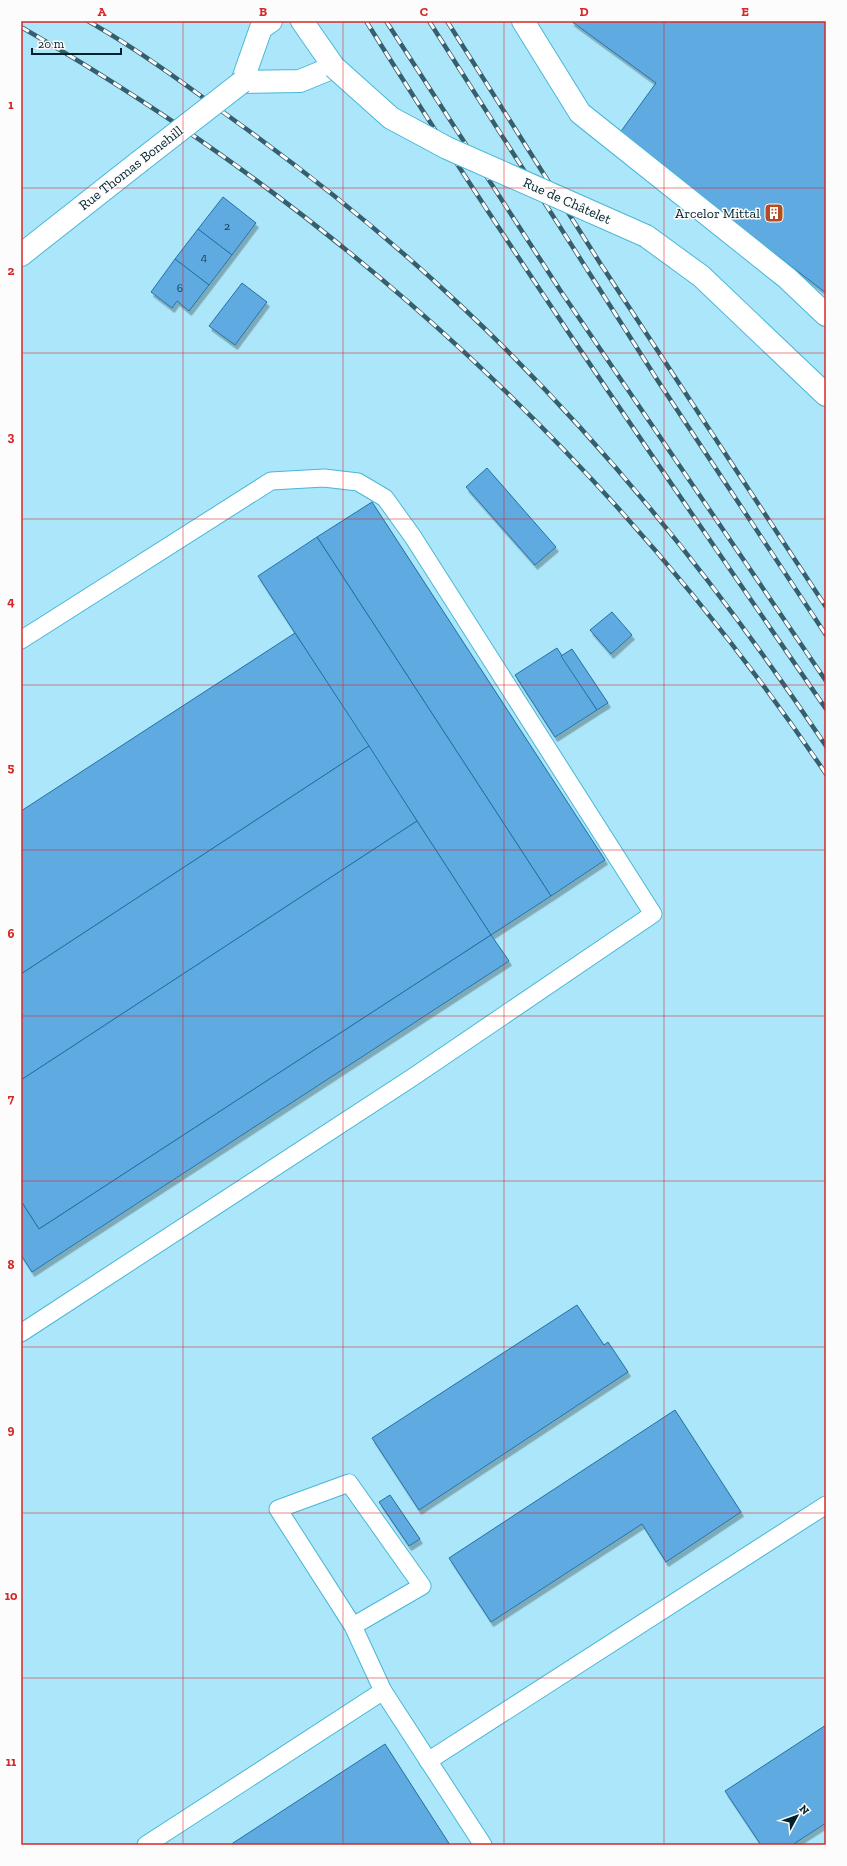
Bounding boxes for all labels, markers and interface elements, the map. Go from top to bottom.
text: A [98,4,107,19]
text: B [259,4,267,19]
text: C [420,4,428,19]
text: D [579,4,589,19]
text: E [741,4,749,19]
scale bar [32,30,121,56]
text: 20 m [38,37,65,51]
text: 1 [8,97,14,112]
street label: Rue Thomas Bonehill [76,122,187,214]
street label: Rue de Châtelet [520,174,614,228]
building icon: Arcelor Mittal [763,202,785,224]
place label: Arcelor Mittal [675,205,760,222]
house number: 2 [224,219,230,233]
house number: 4 [201,250,208,264]
text: 2 [8,263,15,278]
house number: 6 [177,281,183,295]
text: 3 [8,429,15,444]
text: 4 [7,594,15,609]
text: 5 [8,760,15,775]
text: 6 [8,926,15,941]
text: 7 [8,1091,15,1106]
text: 8 [7,1257,15,1272]
text: 9 [8,1422,15,1437]
text: 10 [5,1588,18,1603]
text: 11 [6,1754,17,1769]
north arrow [777,1796,817,1836]
text: N [797,1802,812,1818]

